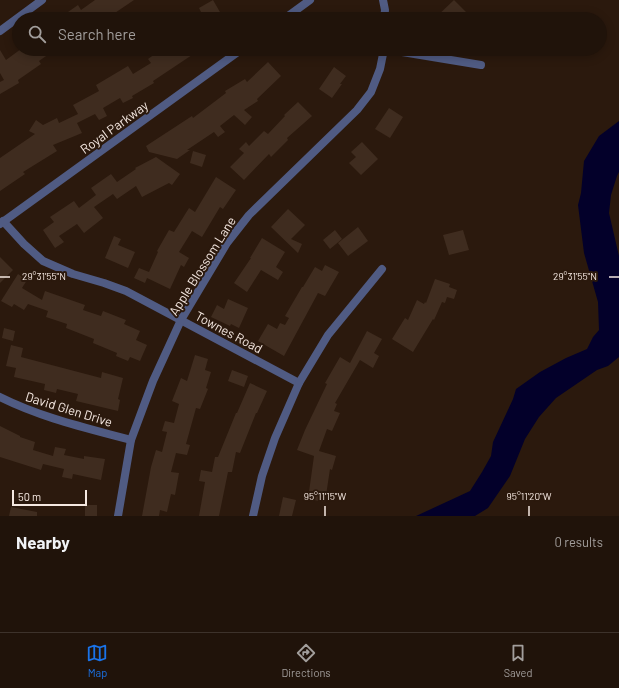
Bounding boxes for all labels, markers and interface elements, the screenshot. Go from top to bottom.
search box [12,12,607,56]
icon: search [26,23,48,45]
text: Search here [58,25,136,43]
street label: Royal Parkway [77,97,151,157]
street label: Apple Blossom Lane [165,214,239,318]
text: 29°31'55"N [22,270,66,282]
text: 29°31'55"N [553,270,597,282]
street label: Townes Road [193,308,265,356]
street label: David Glen Drive [24,388,115,430]
scale bar [12,488,87,507]
text: 50 m [18,490,41,503]
text: 95°11'15"W [304,490,346,502]
text: 95°11'20"W [507,490,552,502]
text: Nearby [16,532,70,552]
text: 0 results [554,534,603,550]
tab: Map [86,642,108,679]
tab: Directions [281,642,331,679]
tab: Saved [504,642,533,679]

